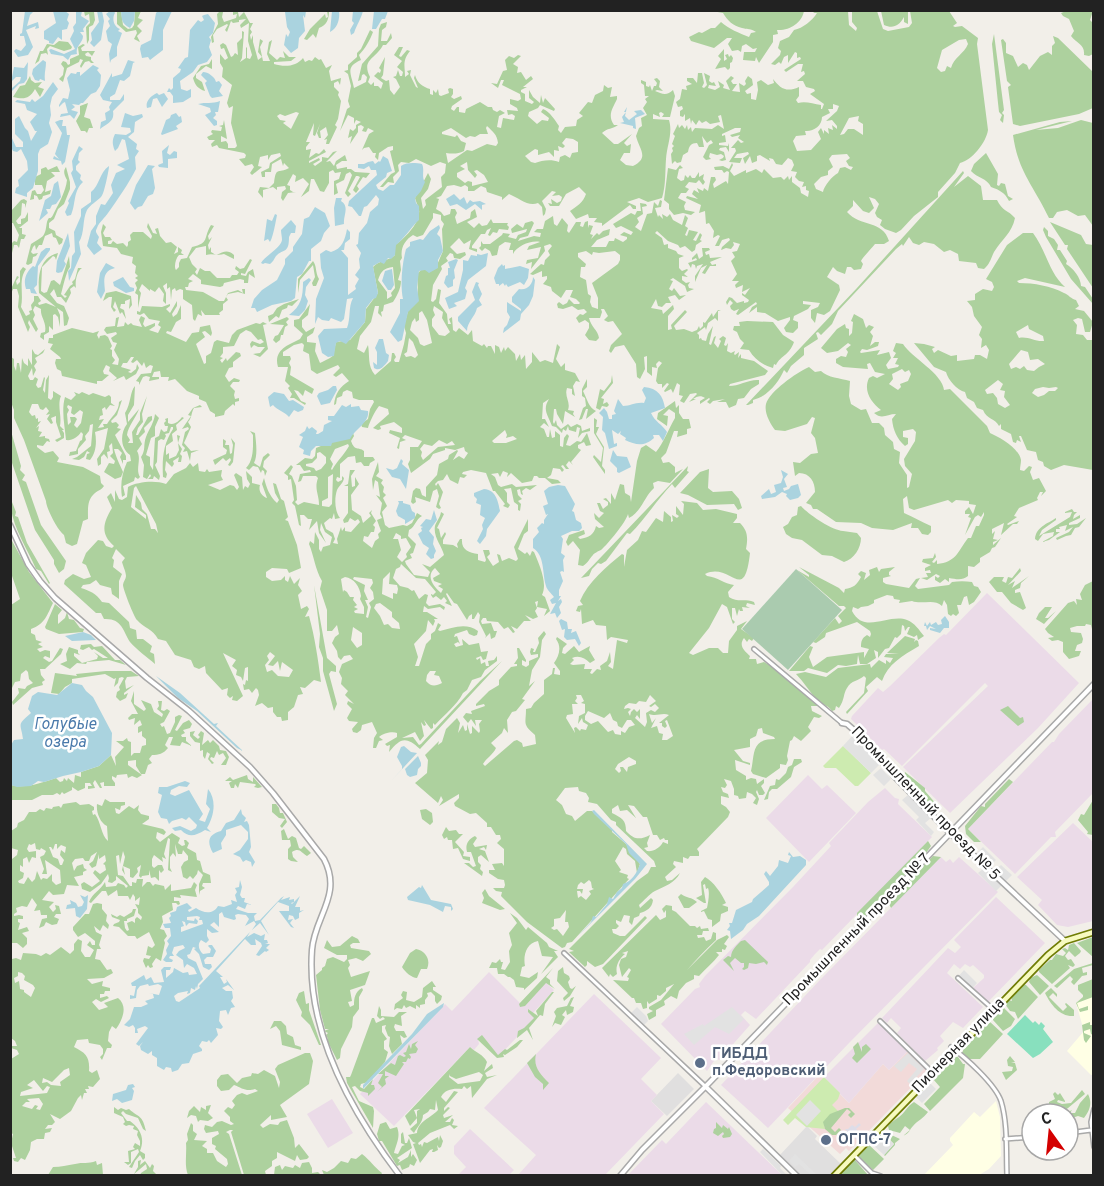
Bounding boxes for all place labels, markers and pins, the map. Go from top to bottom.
place label: ГИБДД п.Федоровский [712,1045,826,1081]
marker: ГИБДД п.Федоровский [693,1056,707,1070]
place label: ОГПС-7 [838,1131,891,1150]
marker: ОГПС-7 [819,1133,833,1147]

